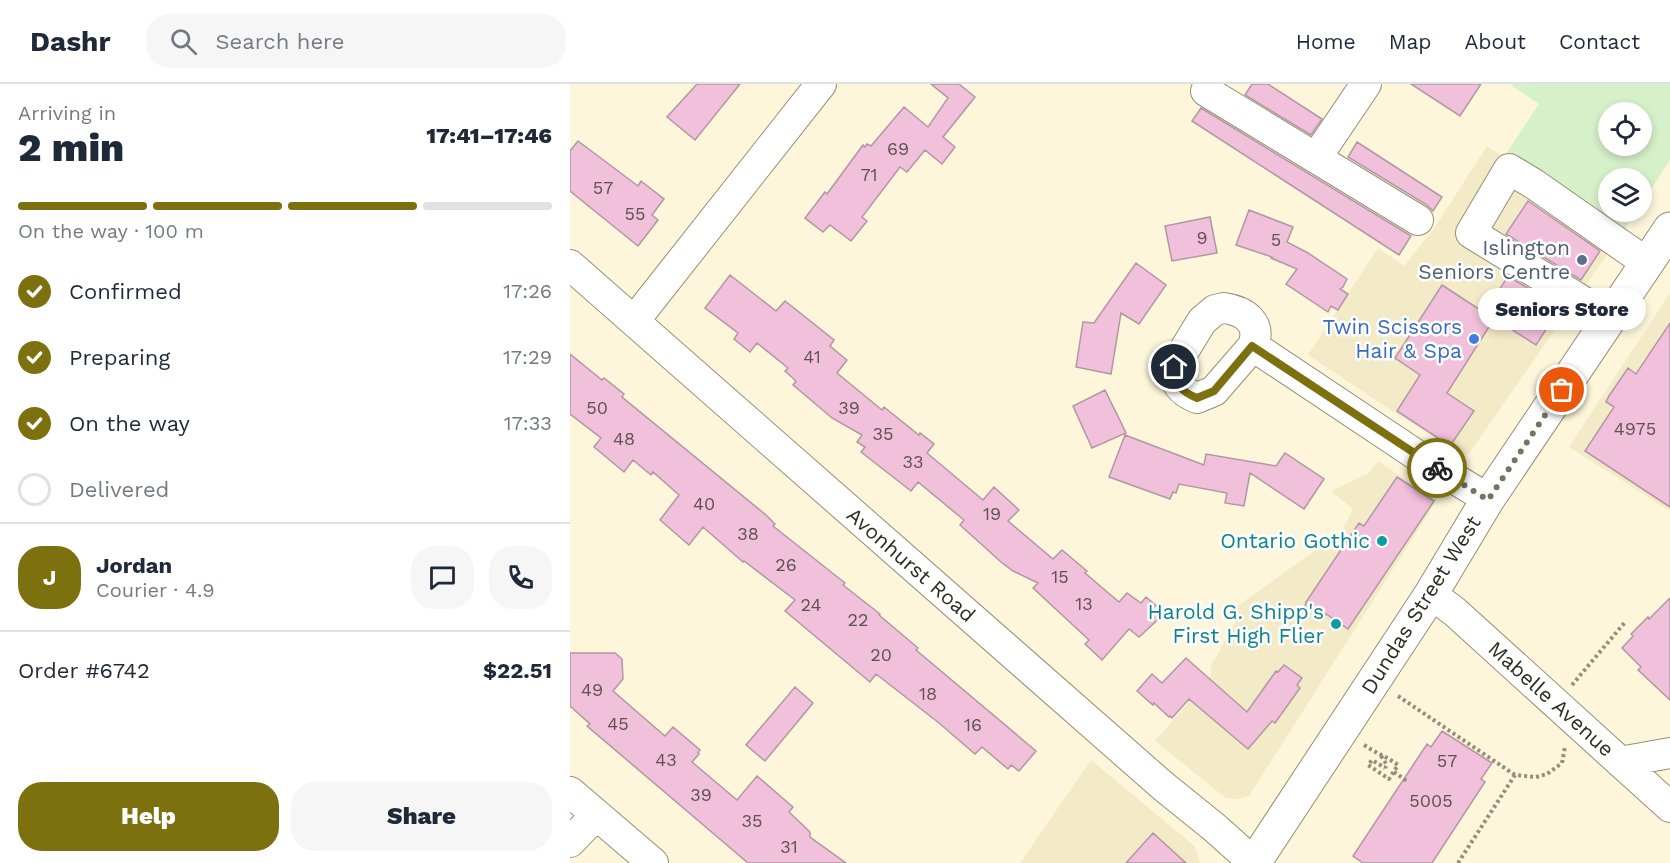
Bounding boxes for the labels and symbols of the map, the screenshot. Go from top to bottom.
house number: 69 [887,138,909,159]
house number: 71 [860,164,878,185]
house number: 57 [593,177,613,198]
house number: 55 [625,203,645,224]
house number: 9 [1196,227,1208,248]
house number: 5 [1271,229,1281,250]
place label: Islington Seniors Centre [1418,235,1570,284]
marker: Islington Seniors Centre [1575,253,1589,267]
callout: Seniors Store [1478,288,1646,330]
place label: Twin Scissors Hair & Spa [1323,314,1462,363]
marker: Twin Scissors Hair & Spa [1467,332,1481,346]
pin [1148,341,1199,392]
house number: 41 [803,346,821,367]
pin [1536,364,1587,415]
house number: 50 [586,397,608,418]
house number: 39 [838,397,860,418]
house number: 4975 [1614,418,1656,439]
house number: 35 [873,423,893,444]
house number: 48 [613,428,635,449]
courier [1407,438,1467,498]
house number: 33 [903,451,924,472]
house number: 40 [693,493,715,514]
street label: Avonhurst Road [842,502,981,627]
house number: 19 [983,503,1001,524]
street label: Dundas Street West [1355,511,1486,699]
house number: 38 [737,523,759,544]
place label: Ontario Gothic [1220,528,1370,553]
marker: Ontario Gothic [1375,534,1389,548]
house number: 26 [775,554,797,575]
house number: 15 [1051,566,1069,587]
house number: 13 [1075,593,1093,614]
house number: 24 [801,594,821,615]
place label: Harold G. Shipp's First High Flier [1148,599,1324,648]
house number: 22 [848,609,869,630]
marker: Harold G. Shipp's First High Flier [1329,617,1343,631]
street label: Mabelle Avenue [1483,636,1619,762]
house number: 20 [870,644,892,665]
house number: 49 [581,679,603,700]
house number: 18 [919,683,937,704]
house number: 45 [607,713,629,734]
house number: 16 [964,714,982,735]
house number: 43 [655,749,677,770]
house number: 57 [1437,750,1457,771]
house number: 39 [690,784,712,805]
house number: 5005 [1409,790,1453,811]
house number: 35 [742,810,762,831]
house number: 31 [780,836,798,857]

